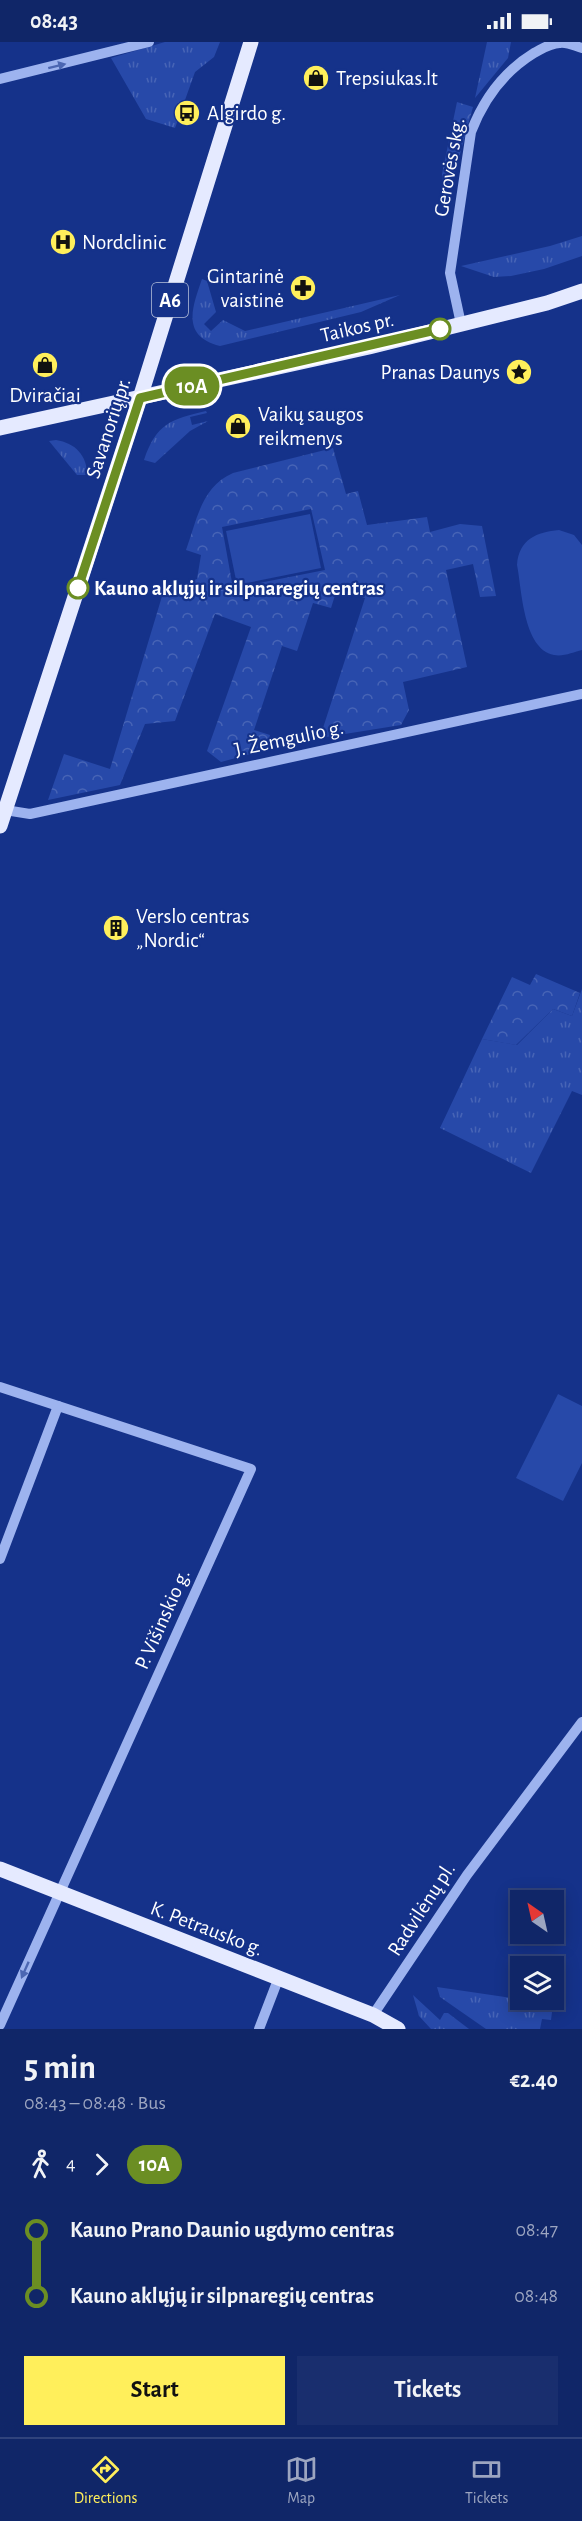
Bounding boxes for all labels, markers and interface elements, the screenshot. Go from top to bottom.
text: 08:43 [30,10,78,32]
one-way arrow [48,60,66,70]
shop icon: Trepsiukas.lt [301,63,331,93]
place label: Trepsiukas.lt [336,68,438,89]
bus stop icon: Algirdo g. [172,98,202,128]
place label: Algirdo g. [207,103,286,124]
street label: Gerovės skg. [430,116,469,218]
hospital icon: Nordclinic [48,227,78,257]
place label: Nordclinic [82,232,166,253]
place label: Gintarinė vaistinė [207,266,284,311]
pharmacy icon: Gintarinė vaistinė [288,273,318,303]
road number: A6 [152,283,188,317]
street label: Taikos pr. [318,309,396,346]
unlabelled marker [429,318,451,340]
shop icon: Dviračiai [30,350,60,380]
place icon: Pranas Daunys [504,357,534,387]
place label: Pranas Daunys [381,362,500,383]
line badge: 10A [158,366,226,406]
street label: Savanorių pr. [82,375,135,481]
text: 10A [176,376,208,397]
place label: Dviračiai [9,385,81,406]
place label: Vaikų saugos reikmenys [258,404,364,449]
shop icon: Vaikų saugos reikmenys [223,411,253,441]
marker: Kauno aklųjų ir silpnaregių centras [67,577,89,599]
place label: Kauno aklųjų ir silpnaregių centras [94,578,384,599]
street label: J. Žemgulio g. [232,715,346,760]
place label: Verslo centras „Nordic“ [136,906,249,951]
building icon: Verslo centras „Nordic“ [101,913,131,943]
street label: P. Višinskio g. [131,1566,194,1672]
street label: Radvilėnų pl. [384,1859,459,1960]
north arrow [510,1890,564,1944]
map controls [510,1890,564,2010]
street label: K. Petrausko g. [148,1897,266,1960]
button: layers [510,1956,564,2010]
one-way arrow [20,1961,30,1979]
text: 5 min [24,2052,96,2085]
text: €2.40 [510,2069,558,2091]
text: 08:43 – 08:48 · Bus [24,2093,166,2113]
icon: walk [24,2148,57,2181]
icon: forward [85,2148,118,2181]
text: 4 [66,2154,76,2174]
text: 10A [139,2154,170,2175]
text: Kauno Prano Daunio ugdymo centras [70,2219,394,2241]
text: 08:47 [515,2220,558,2240]
text: Kauno aklųjų ir silpnaregių centras [70,2285,374,2307]
text: 08:48 [514,2286,558,2306]
button: Start [24,2356,285,2425]
button: Tickets [297,2356,558,2425]
tab: Directions [74,2453,137,2508]
tab: Map [285,2453,318,2508]
tab: Tickets [465,2453,508,2508]

